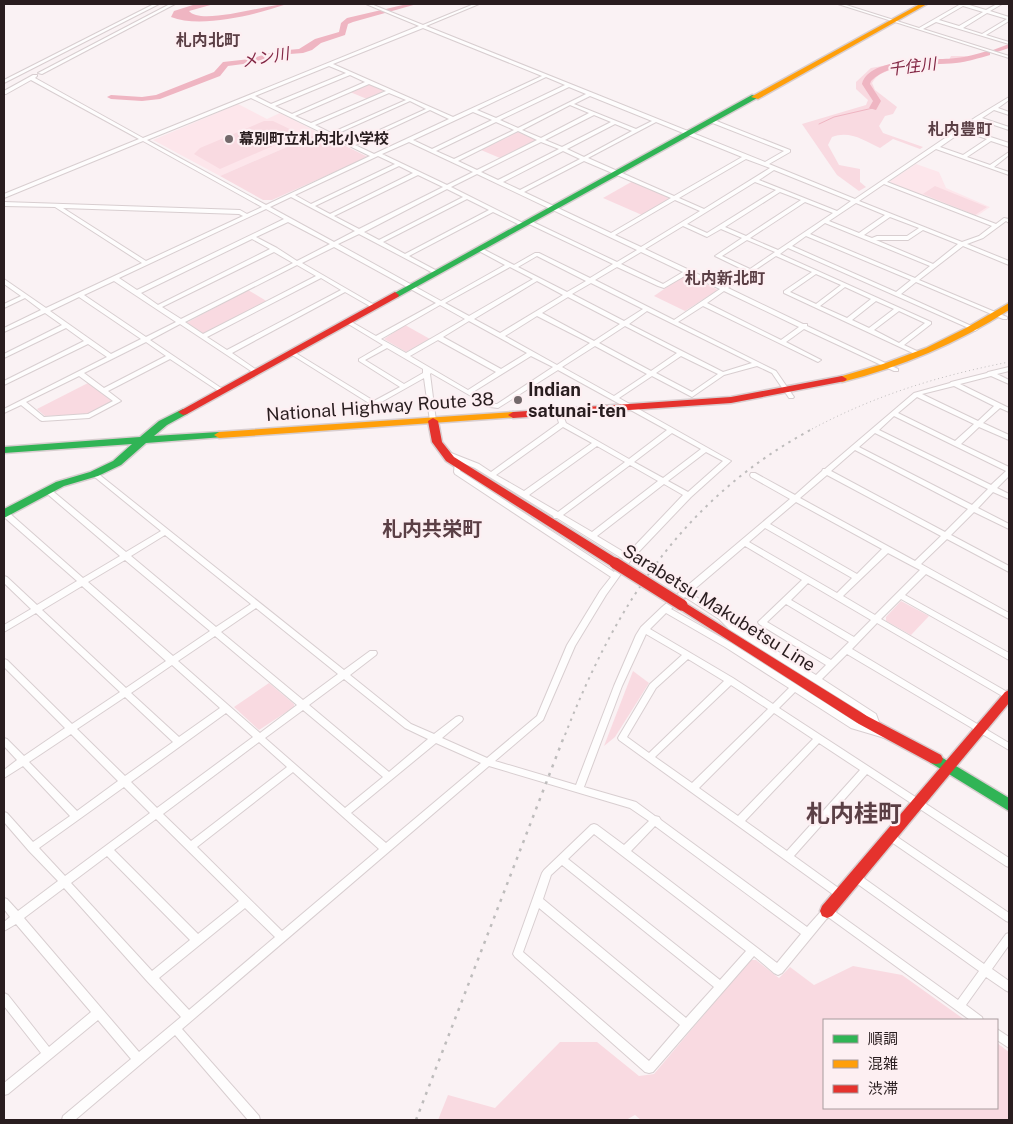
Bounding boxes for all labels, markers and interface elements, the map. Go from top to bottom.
district label: 札内北町 [176,31,240,50]
water label: メン川 [240,44,292,71]
water label: 千住川 [887,54,939,79]
district label: 札内豊町 [928,120,992,139]
place label: 幕別町立札内北小学校 [239,130,389,147]
marker: 幕別町立札内北小学校 [223,133,235,145]
district label: 札内新北町 [685,269,765,288]
place label: Indian satunai-ten [528,379,626,421]
street label: National Highway Route 38 [265,388,495,425]
marker: Indian satunai-ten [512,394,524,406]
district label: 札内共栄町 [382,517,482,541]
street label: Sarabetsu Makubetsu Line [619,540,820,676]
district label: 札内桂町 [806,799,902,827]
legend [823,1019,998,1109]
text: 順調 [868,1030,898,1047]
text: 混雑 [868,1055,898,1072]
text: 渋滞 [868,1080,898,1097]

